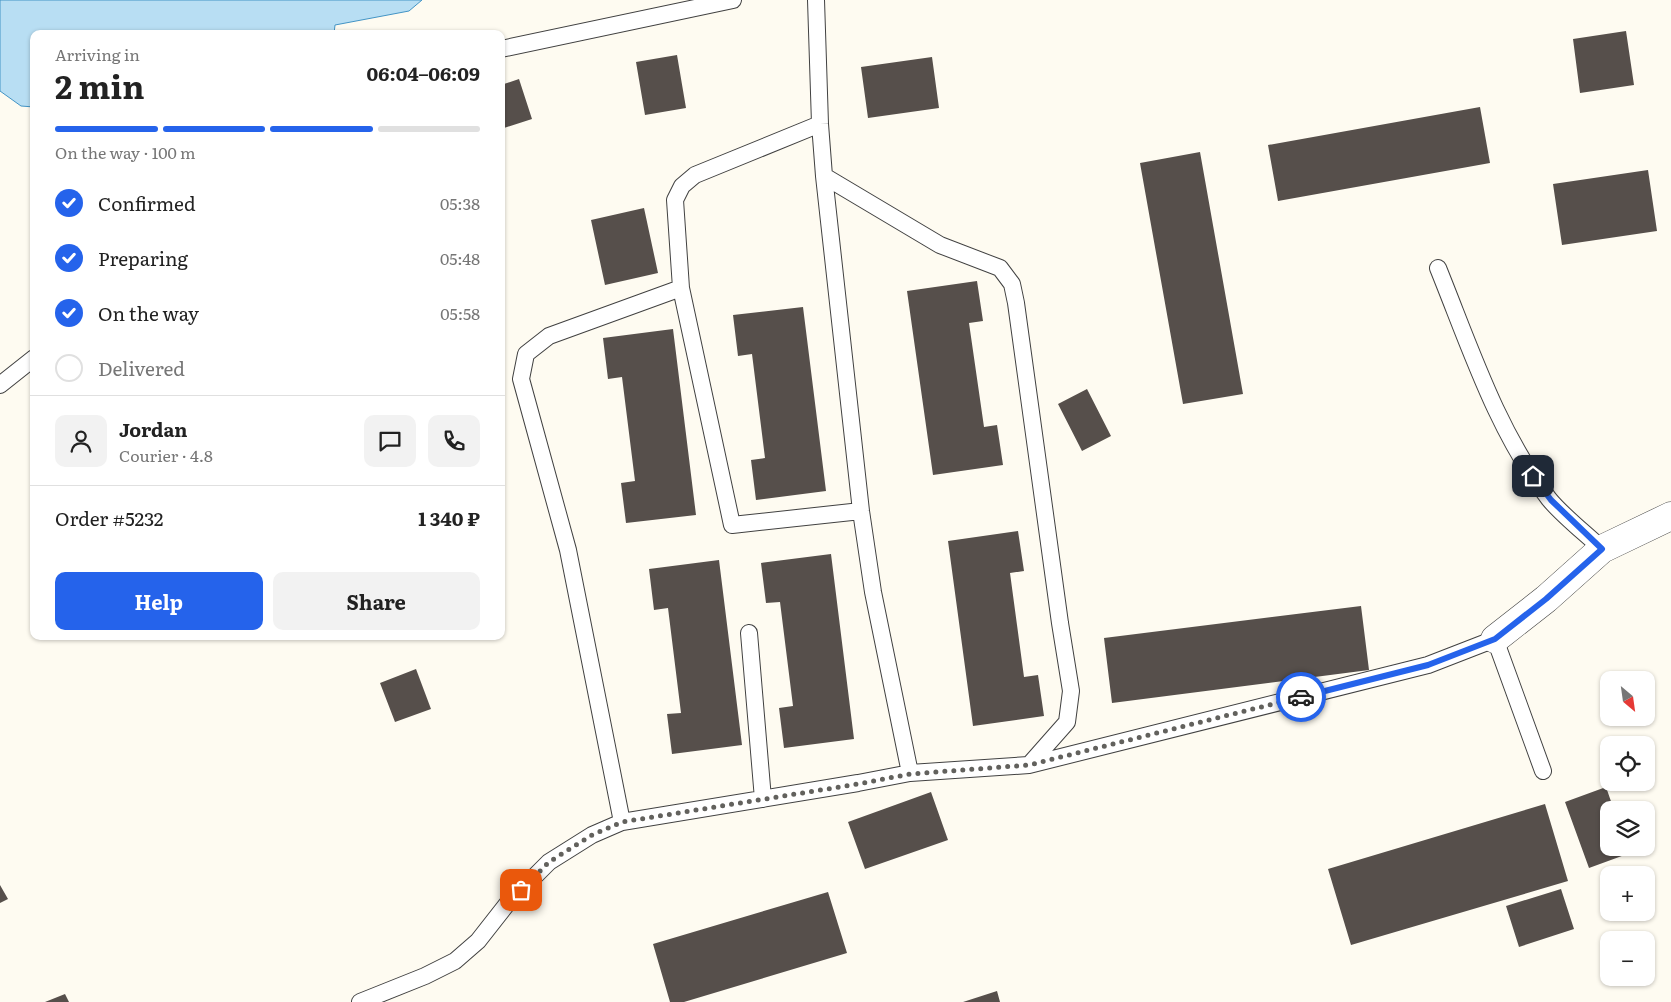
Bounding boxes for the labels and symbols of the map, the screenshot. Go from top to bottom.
pin [1512,455,1554,497]
north arrow [1600,671,1655,726]
courier [1276,672,1326,722]
pin [500,869,542,911]

